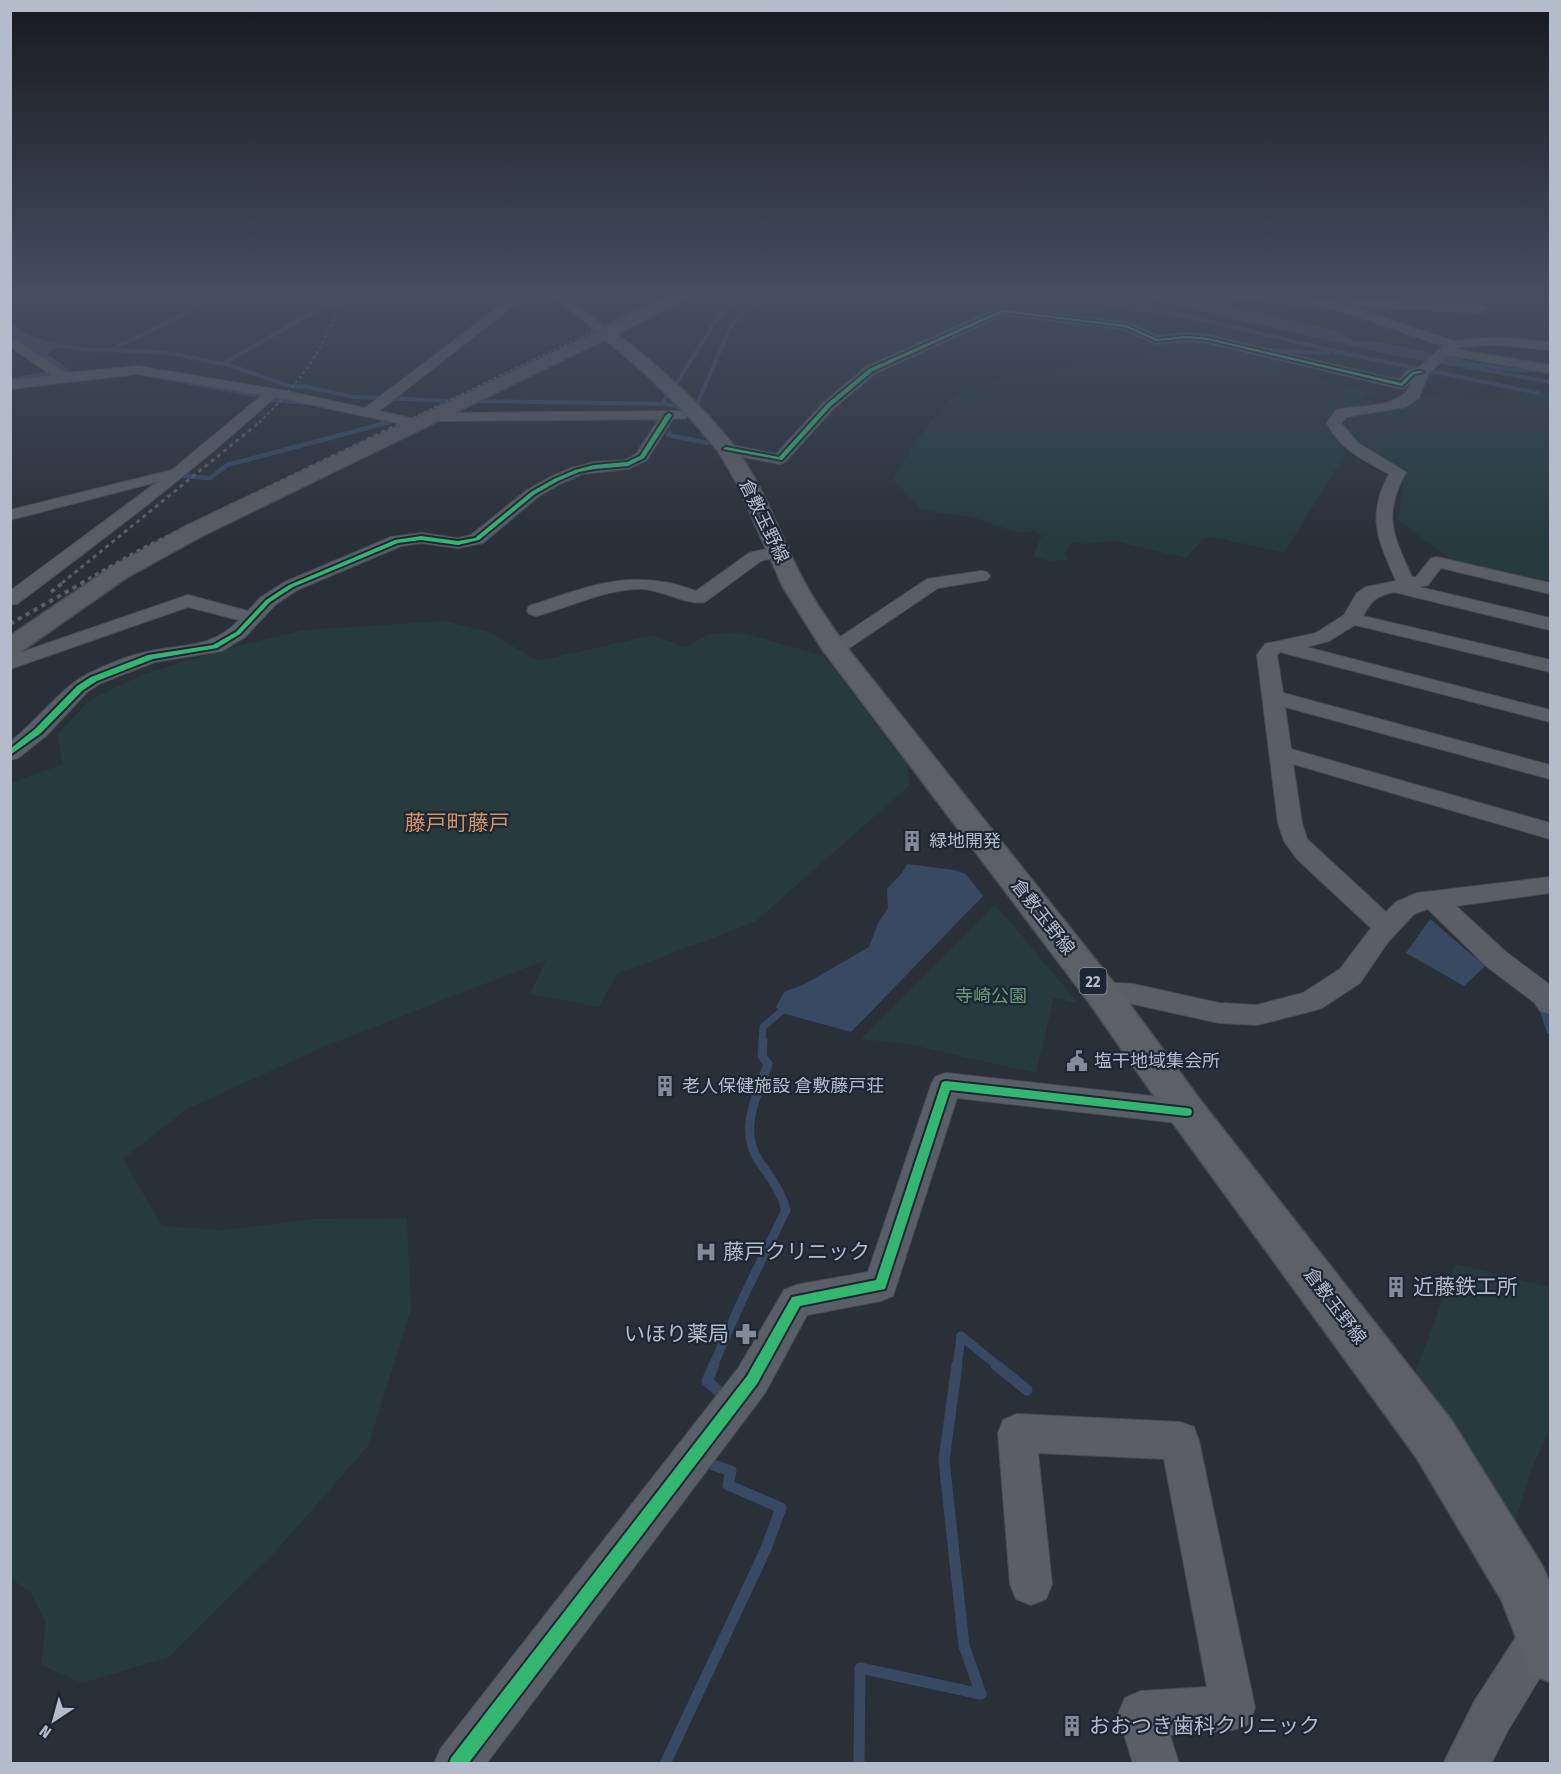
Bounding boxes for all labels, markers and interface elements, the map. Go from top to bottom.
street label: 倉敷玉野線 [734,476,794,566]
district label: 藤戸町藤戸 [405,810,510,836]
building icon: 緑地開発 [900,829,924,853]
place label: 緑地開発 [929,830,1001,852]
street label: 倉敷玉野線 [1007,875,1079,959]
road number: 22 [1080,968,1106,994]
park label: 寺崎公園 [955,985,1027,1007]
public building icon: 塩干地域集会所 [1065,1049,1089,1073]
place label: 塩干地域集会所 [1094,1050,1220,1072]
building icon: 老人保健施設 倉敷藤戸荘 [653,1074,677,1098]
place label: 老人保健施設 倉敷藤戸荘 [682,1075,884,1097]
place label: 藤戸クリニック [723,1239,870,1265]
hospital icon: 藤戸クリニック [694,1240,718,1264]
street label: 倉敷玉野線 [1299,1263,1371,1349]
place label: 近藤鉄工所 [1413,1274,1518,1300]
building icon: 近藤鉄工所 [1384,1275,1408,1299]
place label: いほり薬局 [624,1321,729,1347]
pharmacy icon: いほり薬局 [734,1322,758,1346]
north arrow [24,1690,84,1750]
place label: おおつき歯科クリニック [1089,1713,1320,1739]
building icon: おおつき歯科クリニック [1060,1714,1084,1738]
text: N [36,1721,55,1742]

